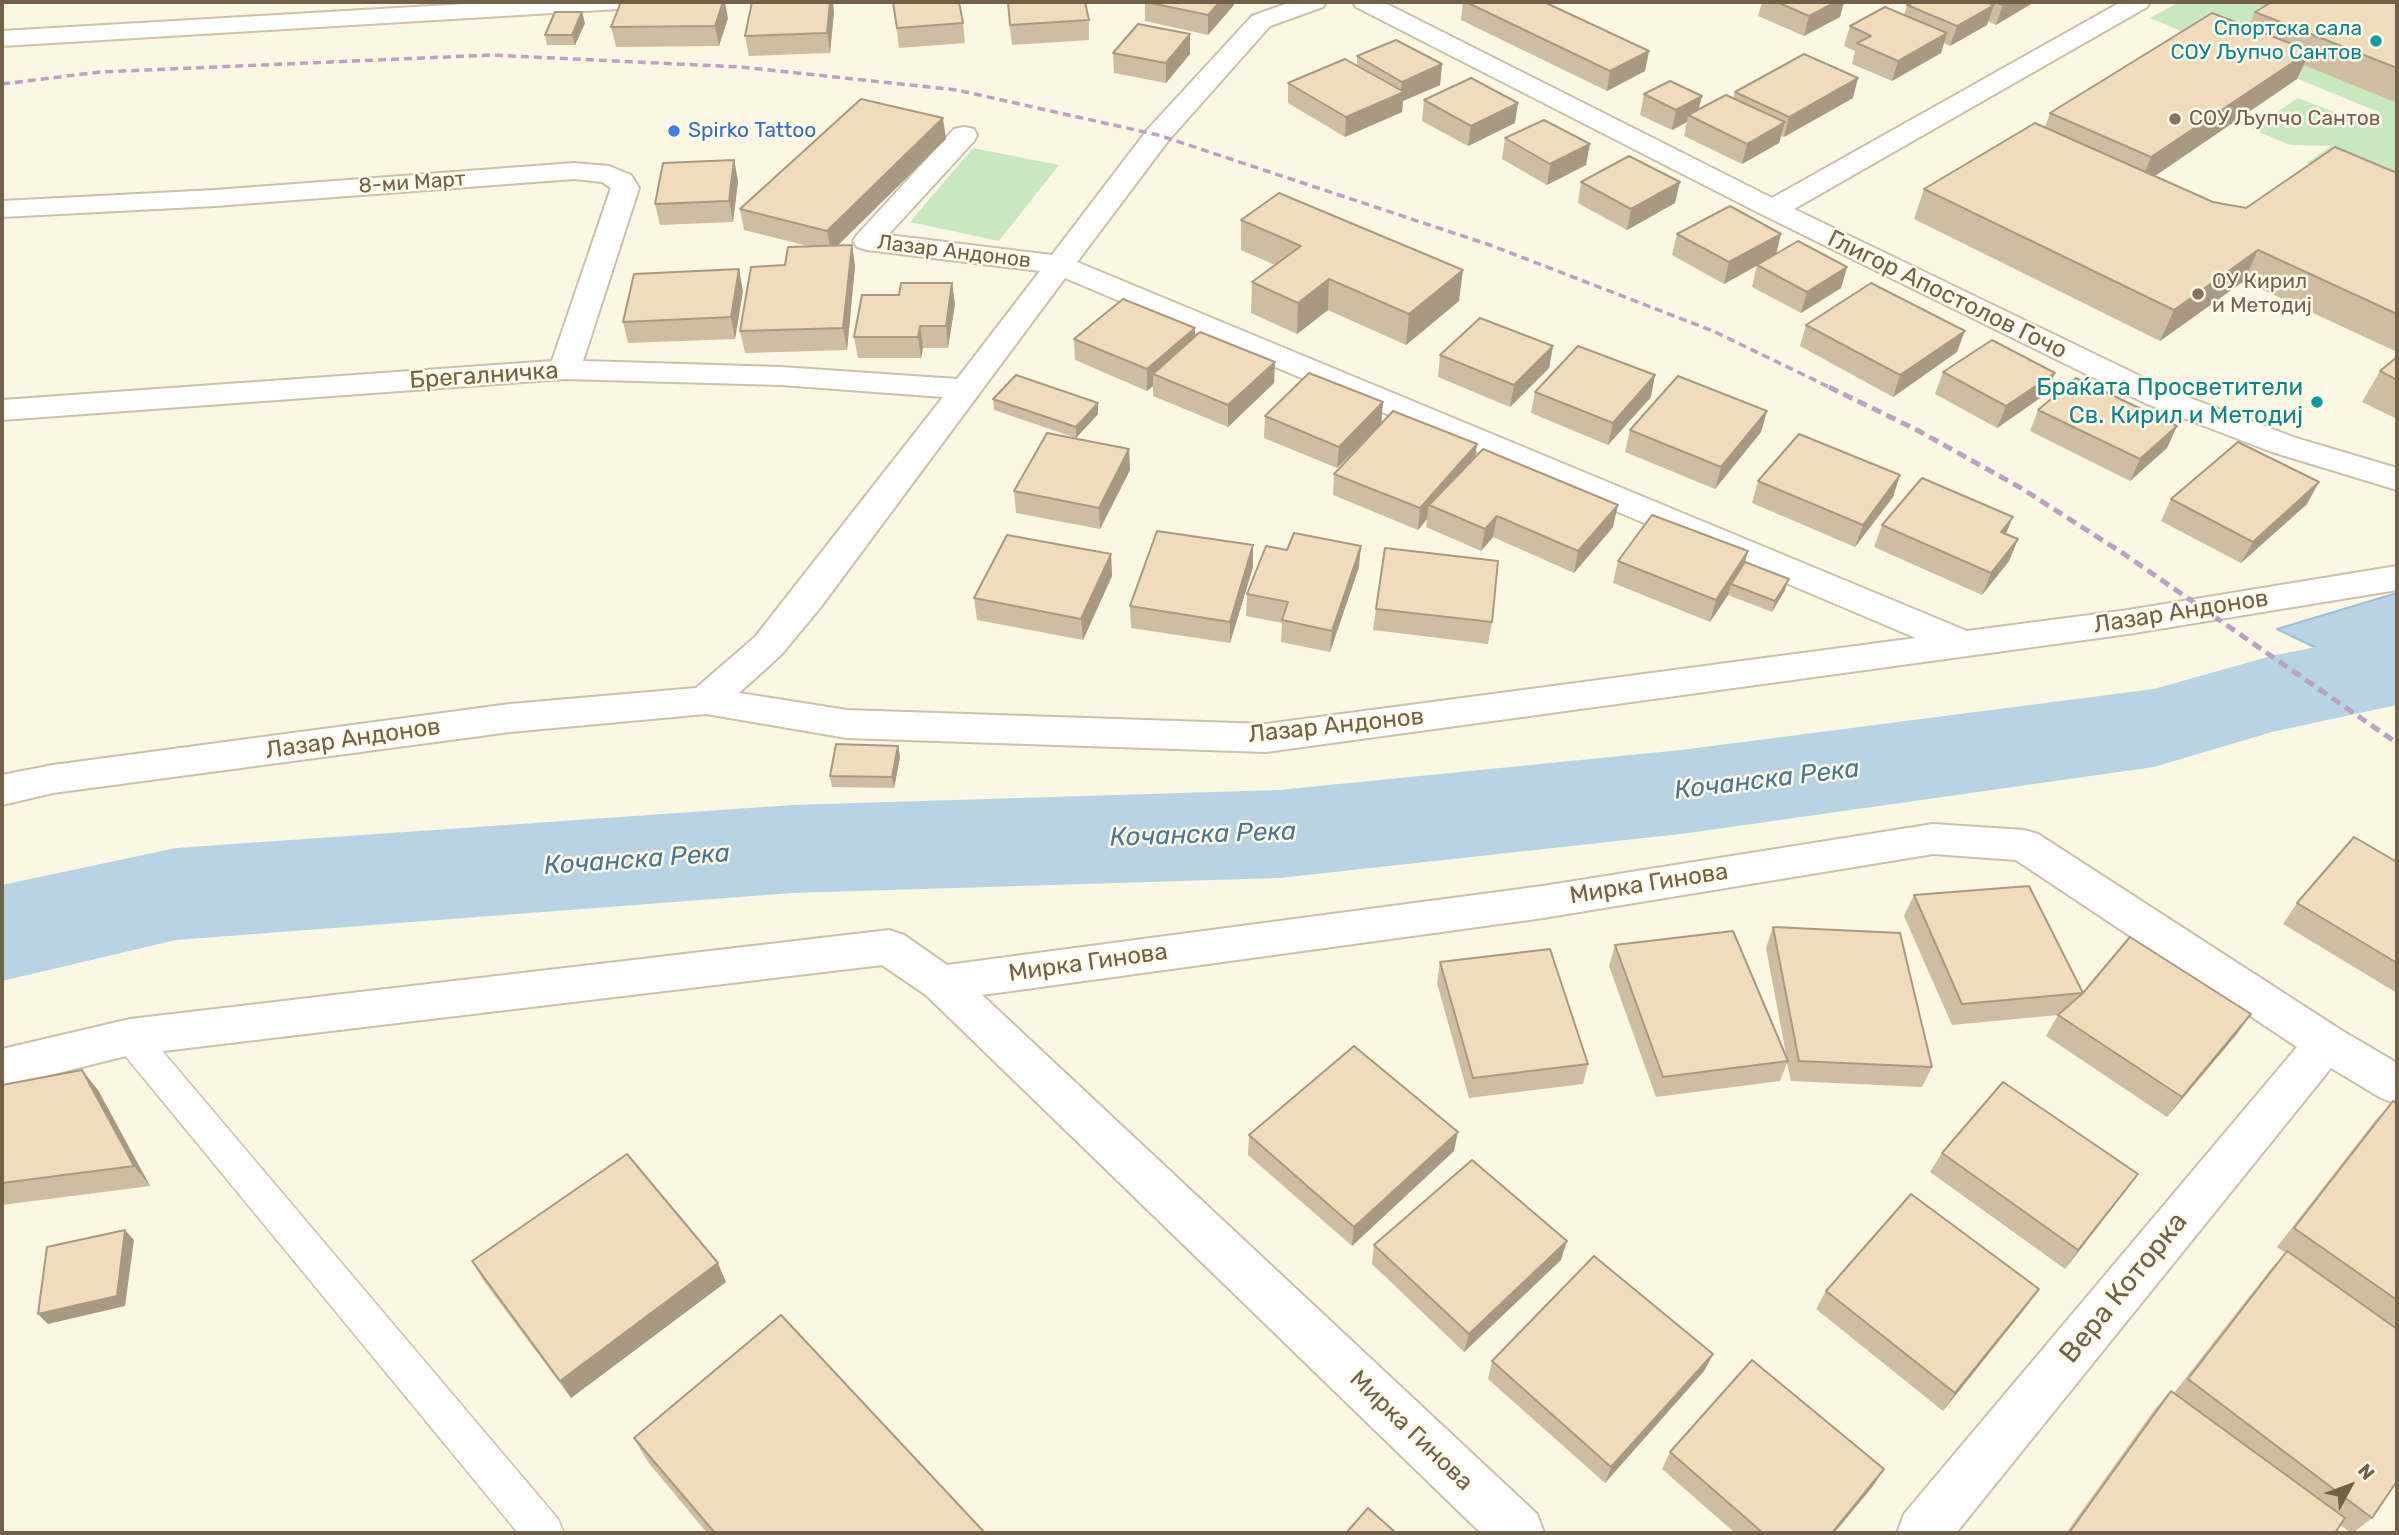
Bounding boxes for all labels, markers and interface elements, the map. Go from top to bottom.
place label: Спортска сала СОУ Љупчо Сантов [2171,16,2362,66]
marker: Спортска сала СОУ Љупчо Сантов [2368,33,2384,49]
place label: СОУ Љупчо Сантов [2189,106,2380,132]
marker: СОУ Љупчо Сантов [2167,111,2183,127]
place label: Spirko Tattoo [688,118,816,144]
marker: Spirko Tattoo [666,123,682,139]
street label: 8-ми Март [358,167,466,199]
street label: Глигор Апостолов Гочо [1823,224,2071,366]
street label: Лазар Андонов [876,230,1032,274]
place label: ОУ Кирил и Методиј [2212,269,2312,319]
marker: ОУ Кирил и Методиј [2190,286,2206,302]
street label: Брегалничка [409,356,559,396]
place label: Браќата Просветители Св. Кирил и Методиј [2036,374,2303,430]
marker: Браќата Просветители Св. Кирил и Методиј [2309,394,2325,410]
street label: Лазар Андонов [2092,584,2270,640]
street label: Лазар Андонов [1247,702,1425,750]
street label: Лазар Андонов [264,712,442,766]
water label: Кочанска Река [1673,753,1861,807]
water label: Кочанска Река [1109,816,1297,854]
water label: Кочанска Река [543,838,731,882]
street label: Мирка Гинова [1568,857,1730,911]
street label: Мирка Гинова [1007,938,1169,988]
street label: Вера Которка [2053,1206,2195,1370]
street label: Мирка Гинова [1343,1365,1479,1497]
north arrow [2315,1451,2385,1521]
text: N [2353,1459,2379,1485]

